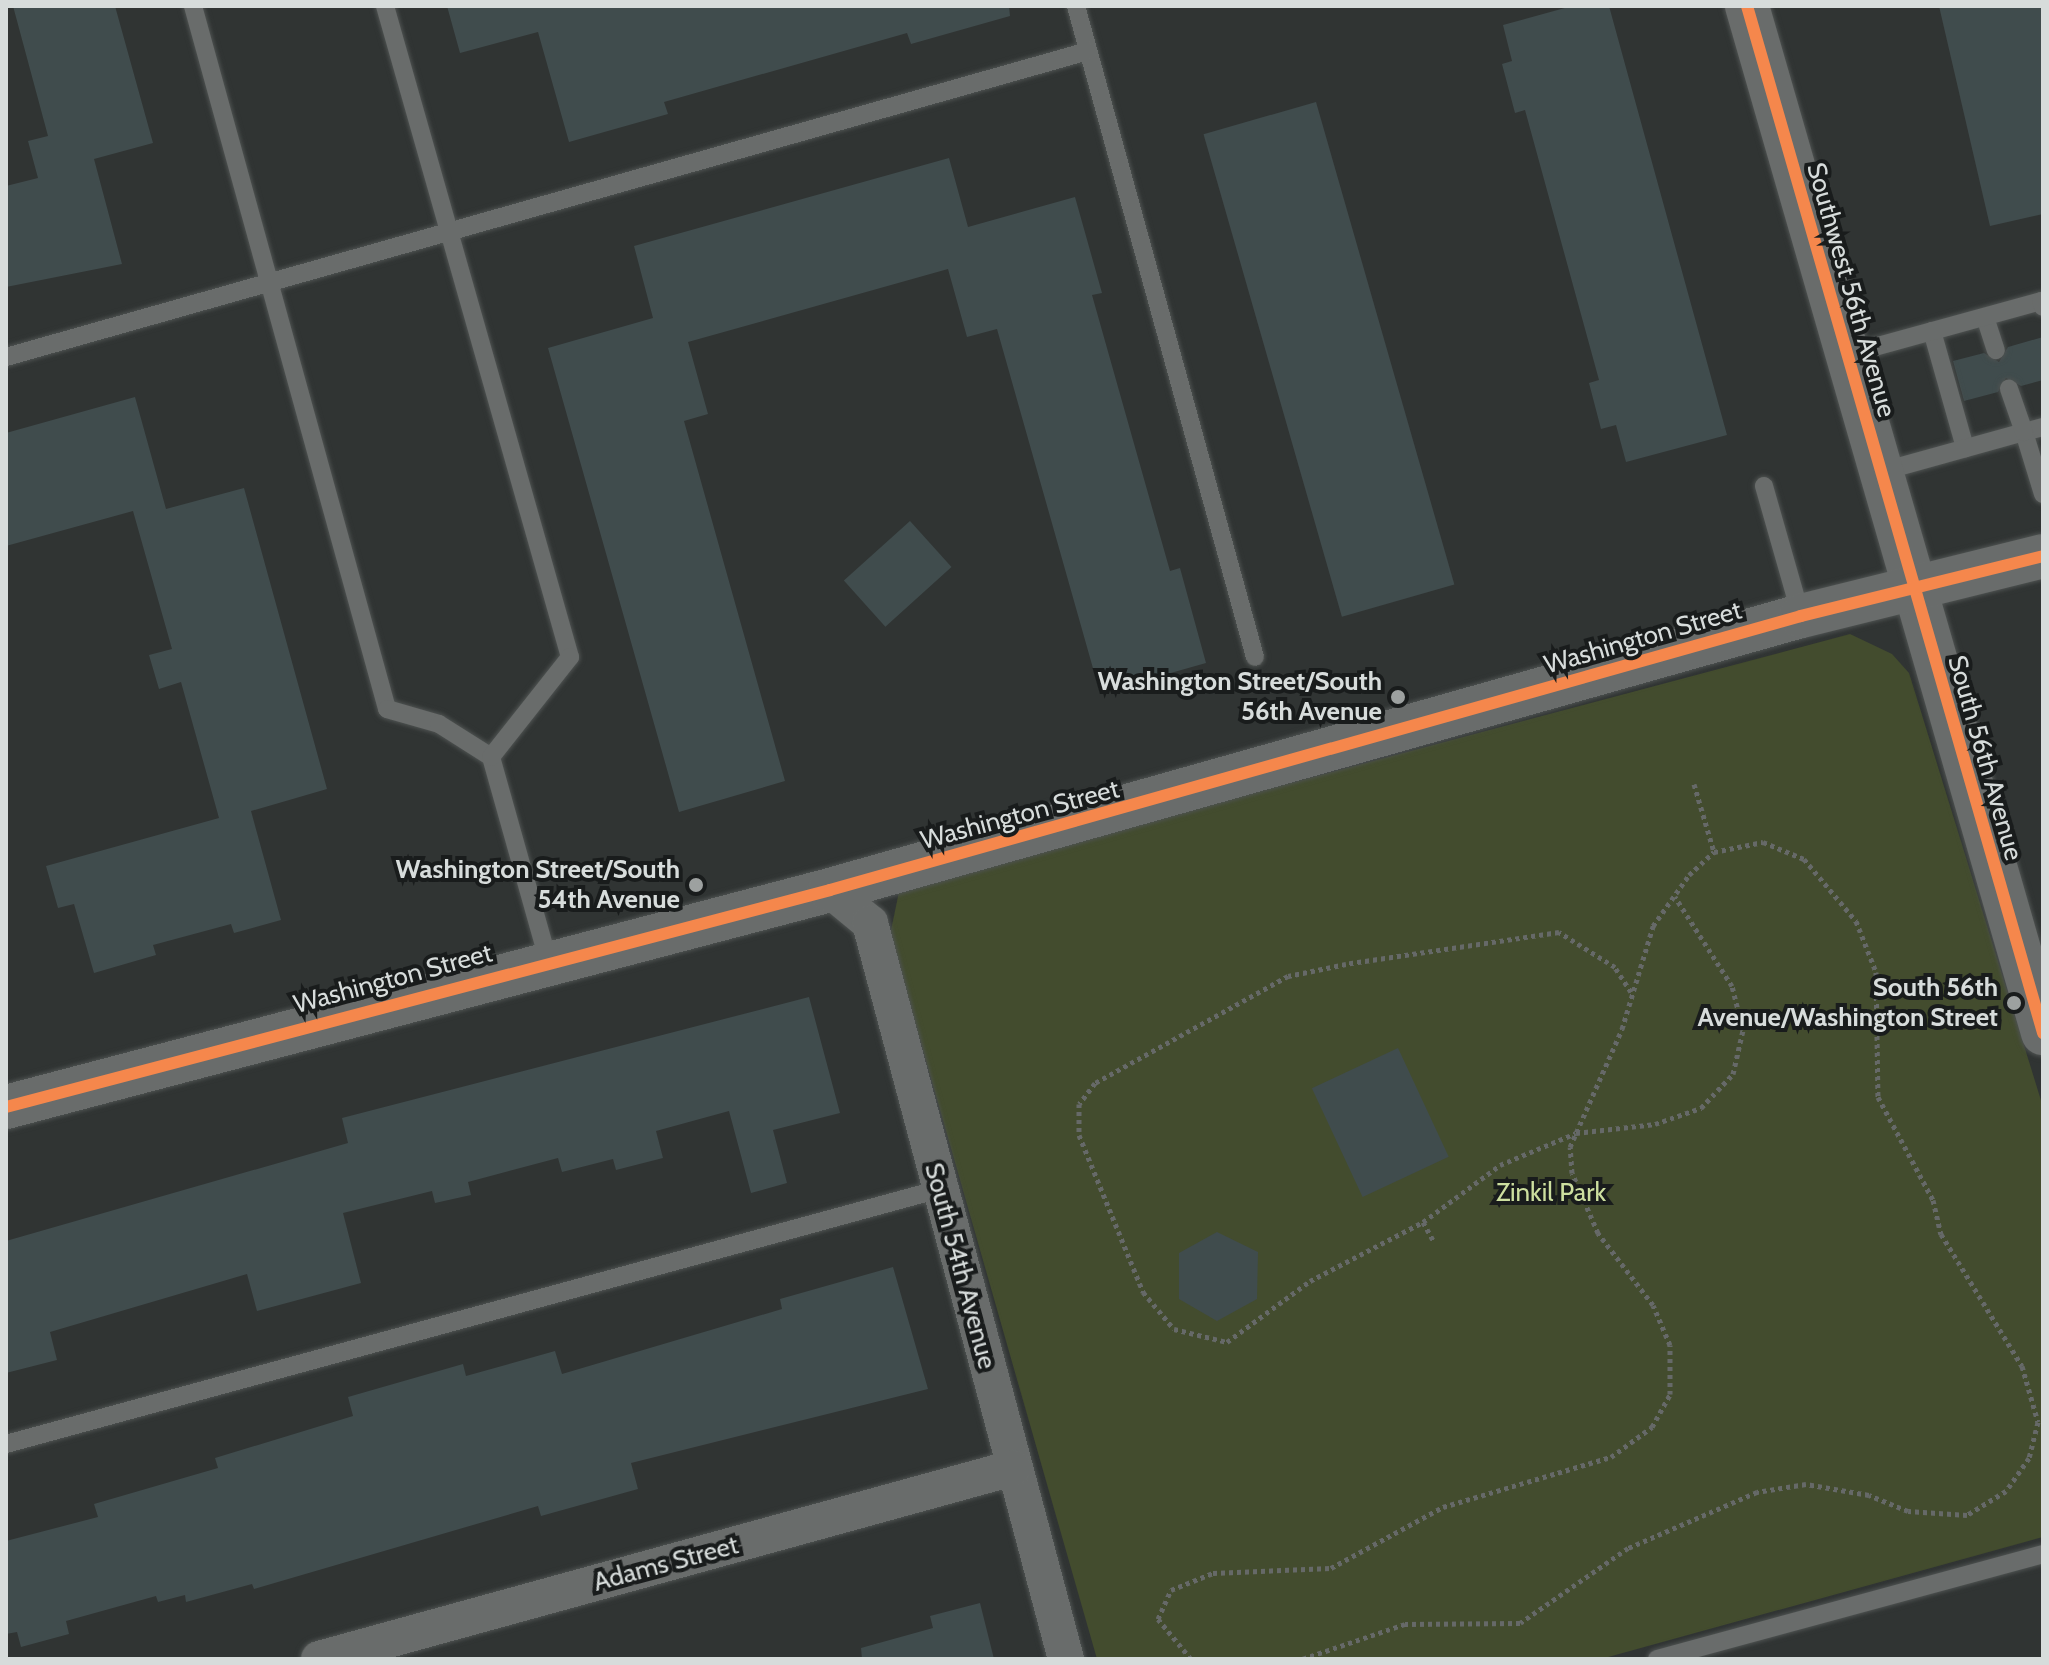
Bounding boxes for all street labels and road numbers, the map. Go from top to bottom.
street label: Southwest 56th Avenue [1800,159,1902,421]
street label: Washington Street [1541,595,1745,681]
street label: South 56th Avenue [1941,652,2029,864]
street label: Washington Street [917,774,1123,856]
street label: Washington Street [290,938,496,1020]
street label: South 54th Avenue [917,1160,1003,1372]
street label: Adams Street [590,1530,742,1598]

